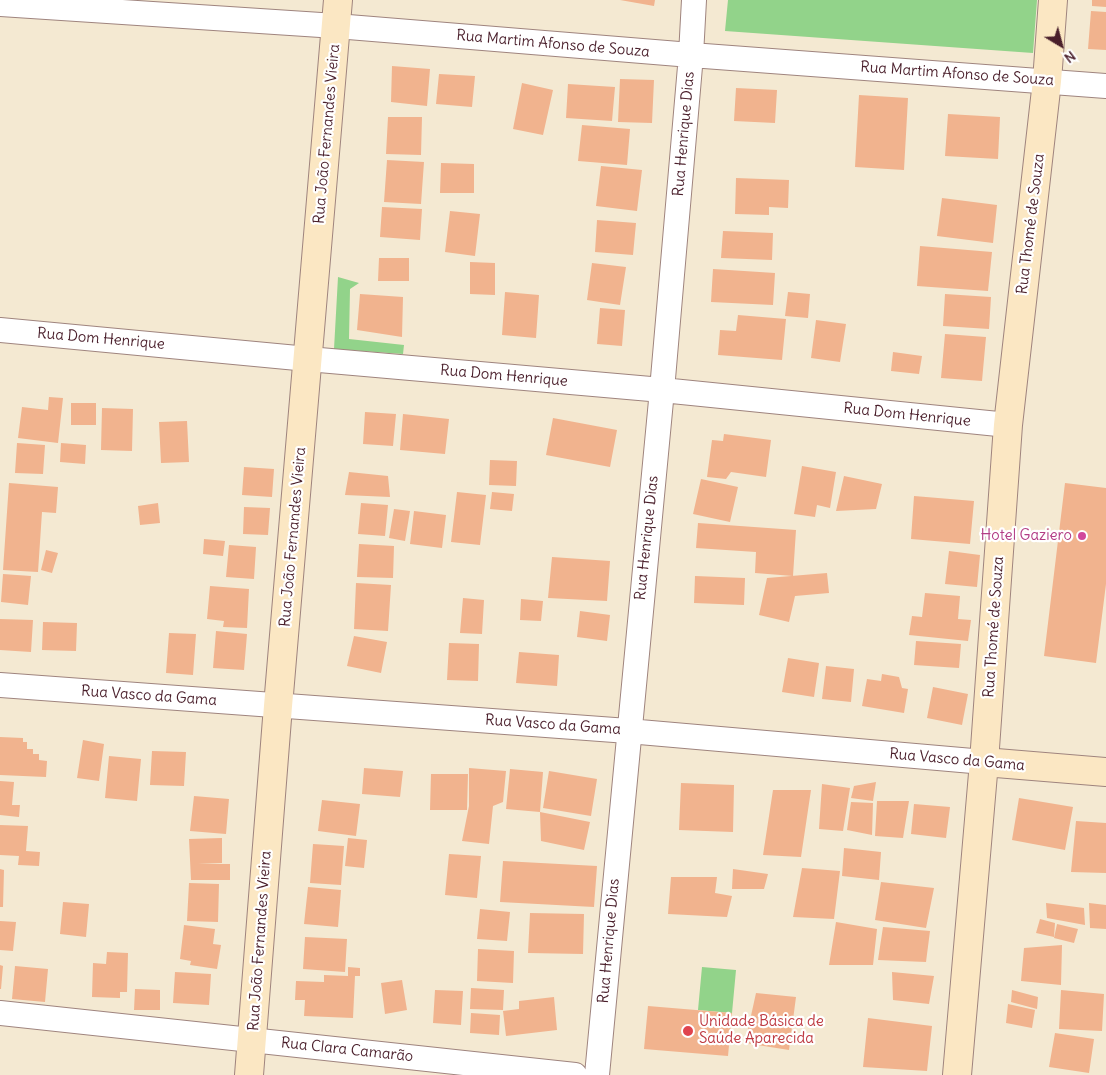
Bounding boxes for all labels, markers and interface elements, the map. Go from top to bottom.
north arrow [1036,20,1086,70]
street label: Rua Martim Afonso de Souza [456,27,650,61]
street label: Rua João Fernandes Vieira [310,43,344,225]
text: N [1061,47,1079,67]
street label: Rua Martim Afonso de Souza [860,58,1054,90]
street label: Rua Henrique Dias [670,71,698,197]
street label: Rua Thomé de Souza [1013,153,1049,295]
street label: Rua Dom Henrique [36,324,166,354]
street label: Rua Dom Henrique [439,361,569,391]
street label: Rua Dom Henrique [842,399,972,431]
street label: Rua João Fernandes Vieira [276,446,310,628]
street label: Rua Henrique Dias [632,475,662,601]
place label: Hotel Gaziero [981,527,1072,545]
marker: Hotel Gaziero [1076,530,1088,542]
street label: Rua Thomé de Souza [980,556,1008,698]
street label: Rua Vasco da Gama [81,682,217,710]
street label: Rua Vasco da Gama [485,711,621,739]
street label: Rua Vasco da Gama [888,745,1026,775]
street label: Rua João Fernandes Vieira [245,850,275,1032]
street label: Rua Henrique Dias [595,878,623,1004]
place label: Unidade Básica de Saúde Aparecida [699,1013,824,1048]
marker: Unidade Básica de Saúde Aparecida [681,1024,695,1038]
street label: Rua Clara Camarão [280,1034,414,1066]

